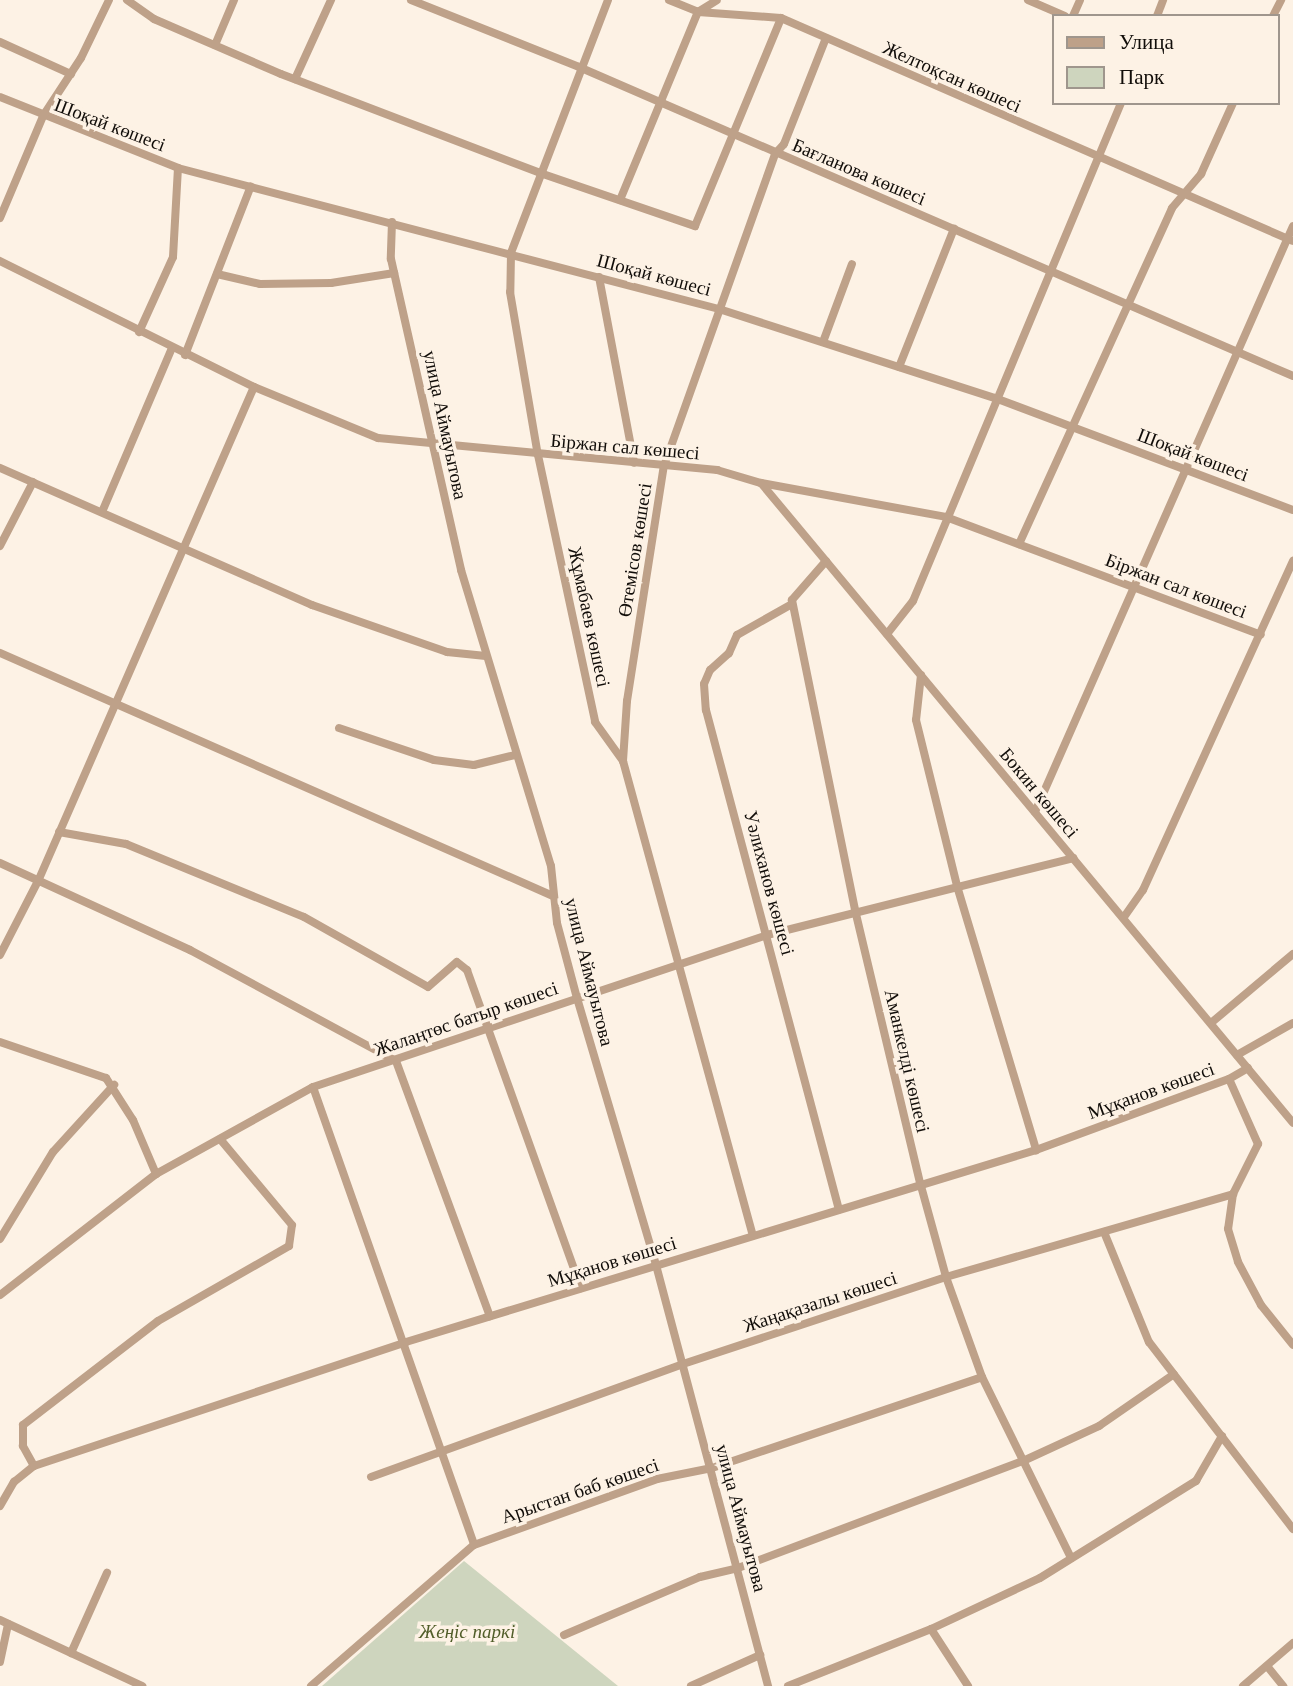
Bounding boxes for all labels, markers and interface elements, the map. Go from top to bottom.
legend [1052,14,1279,105]
text: Улица [1119,30,1174,54]
street label: Желтоқсан көшесі [879,36,1025,118]
text: Парк [1119,65,1164,89]
street label: Шоқай көшесі [51,93,169,157]
street label: Бағланова көшесі [789,134,929,210]
street label: Шоқай көшесі [594,249,714,301]
street label: улица Аймауытова [418,348,472,502]
street label: Шоқай көшесі [1134,423,1252,487]
street label: Біржан сал көшесі [549,429,701,465]
street label: Өтемісов көшесі [613,481,657,619]
street label: Жұмабаев көшесі [563,545,615,689]
street label: Біржан сал көшесі [1102,549,1250,623]
street label: Бокин көшесі [995,743,1083,843]
street label: Уәлиханов көшесі [739,808,799,958]
street label: улица Аймауытова [560,896,618,1048]
street label: Жалаңтөс батыр көшесі [371,977,561,1061]
street label: Аманкелді көшесі [879,987,935,1135]
street label: Мұқанов көшесі [1084,1057,1218,1125]
street label: Мұқанов көшесі [545,1232,679,1292]
street label: Жаңақазалы көшесі [740,1266,900,1338]
street label: улица Аймауытова [710,1442,772,1594]
street label: Арыстан баб көшесі [498,1453,662,1529]
park label: Жеңіс паркі [419,1621,515,1643]

